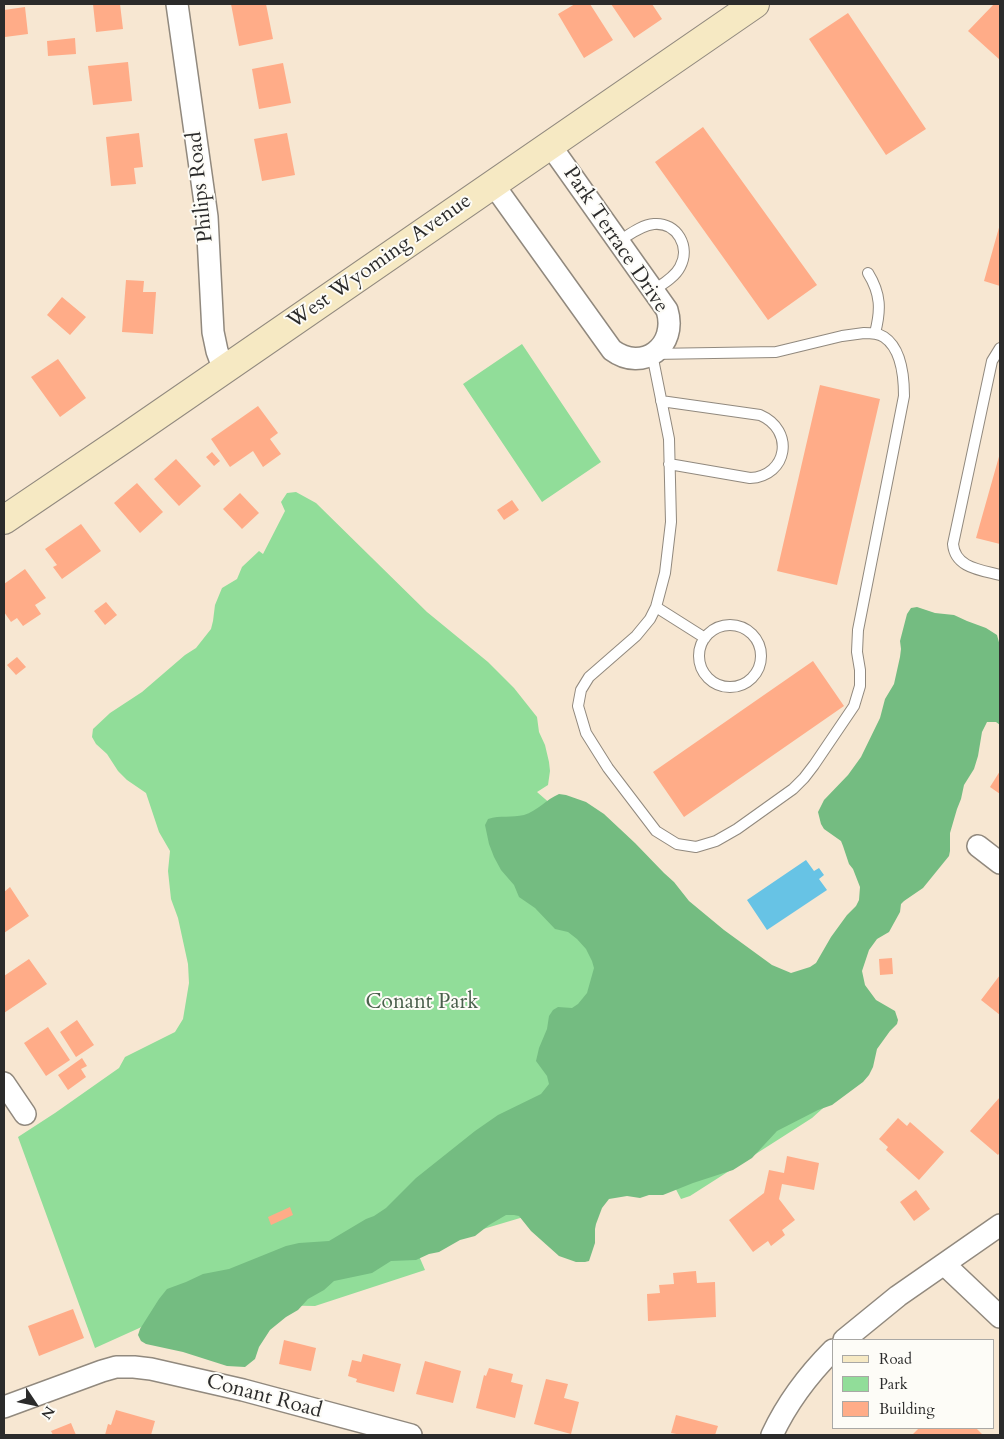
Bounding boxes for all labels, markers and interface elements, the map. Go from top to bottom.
street label: Philips Road [183,130,219,244]
street label: Park Terrace Drive [557,162,673,318]
street label: West Wyoming Avenue [283,189,477,335]
park label: Conant Park [365,990,479,1016]
legend [832,1339,994,1429]
text: Road [879,1349,912,1369]
street label: Conant Road [203,1369,325,1425]
text: Park [879,1374,908,1394]
north arrow [10,1379,60,1429]
text: Building [879,1399,935,1419]
text: N [37,1402,59,1423]

